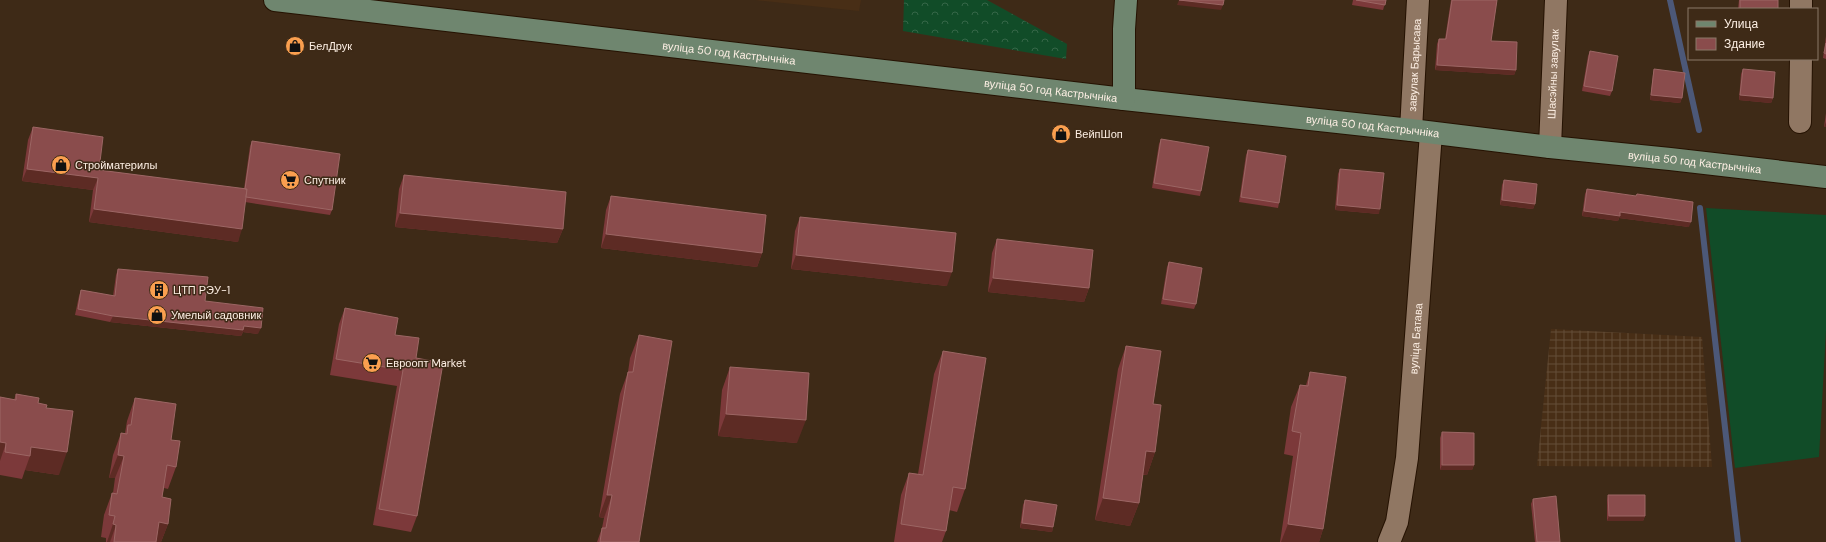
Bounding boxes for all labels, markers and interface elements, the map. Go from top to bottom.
legend [1688,8,1818,60]
text: Улица [1724,16,1758,32]
street label: завулак Барысава [1405,17,1424,112]
street label: Шасэйны завулак [1544,29,1562,119]
shop icon: БелДрук [284,35,306,57]
text: Здание [1724,36,1765,52]
street label: вуліца 50 год Кастрычніка [662,38,797,68]
place label: БелДрук [309,39,352,53]
street label: вуліца 50 год Кастрычніка [983,76,1119,105]
street label: вуліца 50 год Кастрычніка [1305,112,1441,141]
shop icon: ВейпШоп [1050,123,1072,145]
place label: ВейпШоп [1075,127,1123,141]
street label: вуліца 50 год Кастрычніка [1627,148,1763,177]
shop icon: Стройматерилы [50,154,72,176]
place label: Стройматерилы [75,158,158,172]
supermarket icon: Спутник [279,169,301,191]
place label: Спутник [304,173,346,187]
building icon: ЦТП РЭУ-1 [148,279,170,301]
place label: ЦТП РЭУ-1 [173,283,230,297]
street label: вуліца Батава [1406,302,1425,375]
shop icon: Умелый садовник [146,304,168,326]
place label: Умелый садовник [171,308,261,322]
supermarket icon: Евроопт Market [361,352,383,374]
place label: Евроопт Market [386,356,466,370]

